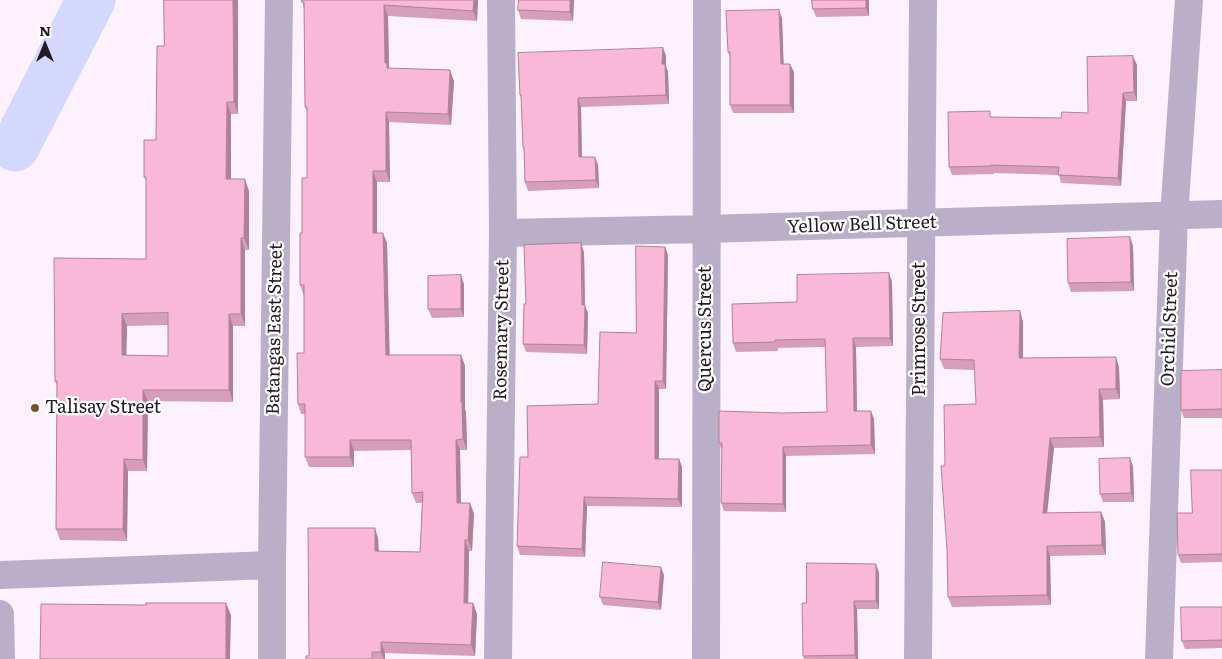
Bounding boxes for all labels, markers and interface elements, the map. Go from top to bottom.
north arrow [20,20,70,70]
text: N [39,20,51,40]
street label: Yellow Bell Street [787,212,937,238]
street label: Batangas East Street [263,243,287,415]
street label: Rosemary Street [490,259,514,401]
street label: Primrose Street [909,262,931,396]
street label: Quercus Street [695,266,717,392]
street label: Orchid Street [1157,271,1183,387]
place label: Talisay Street [45,397,161,419]
marker: Talisay Street [29,402,41,414]

